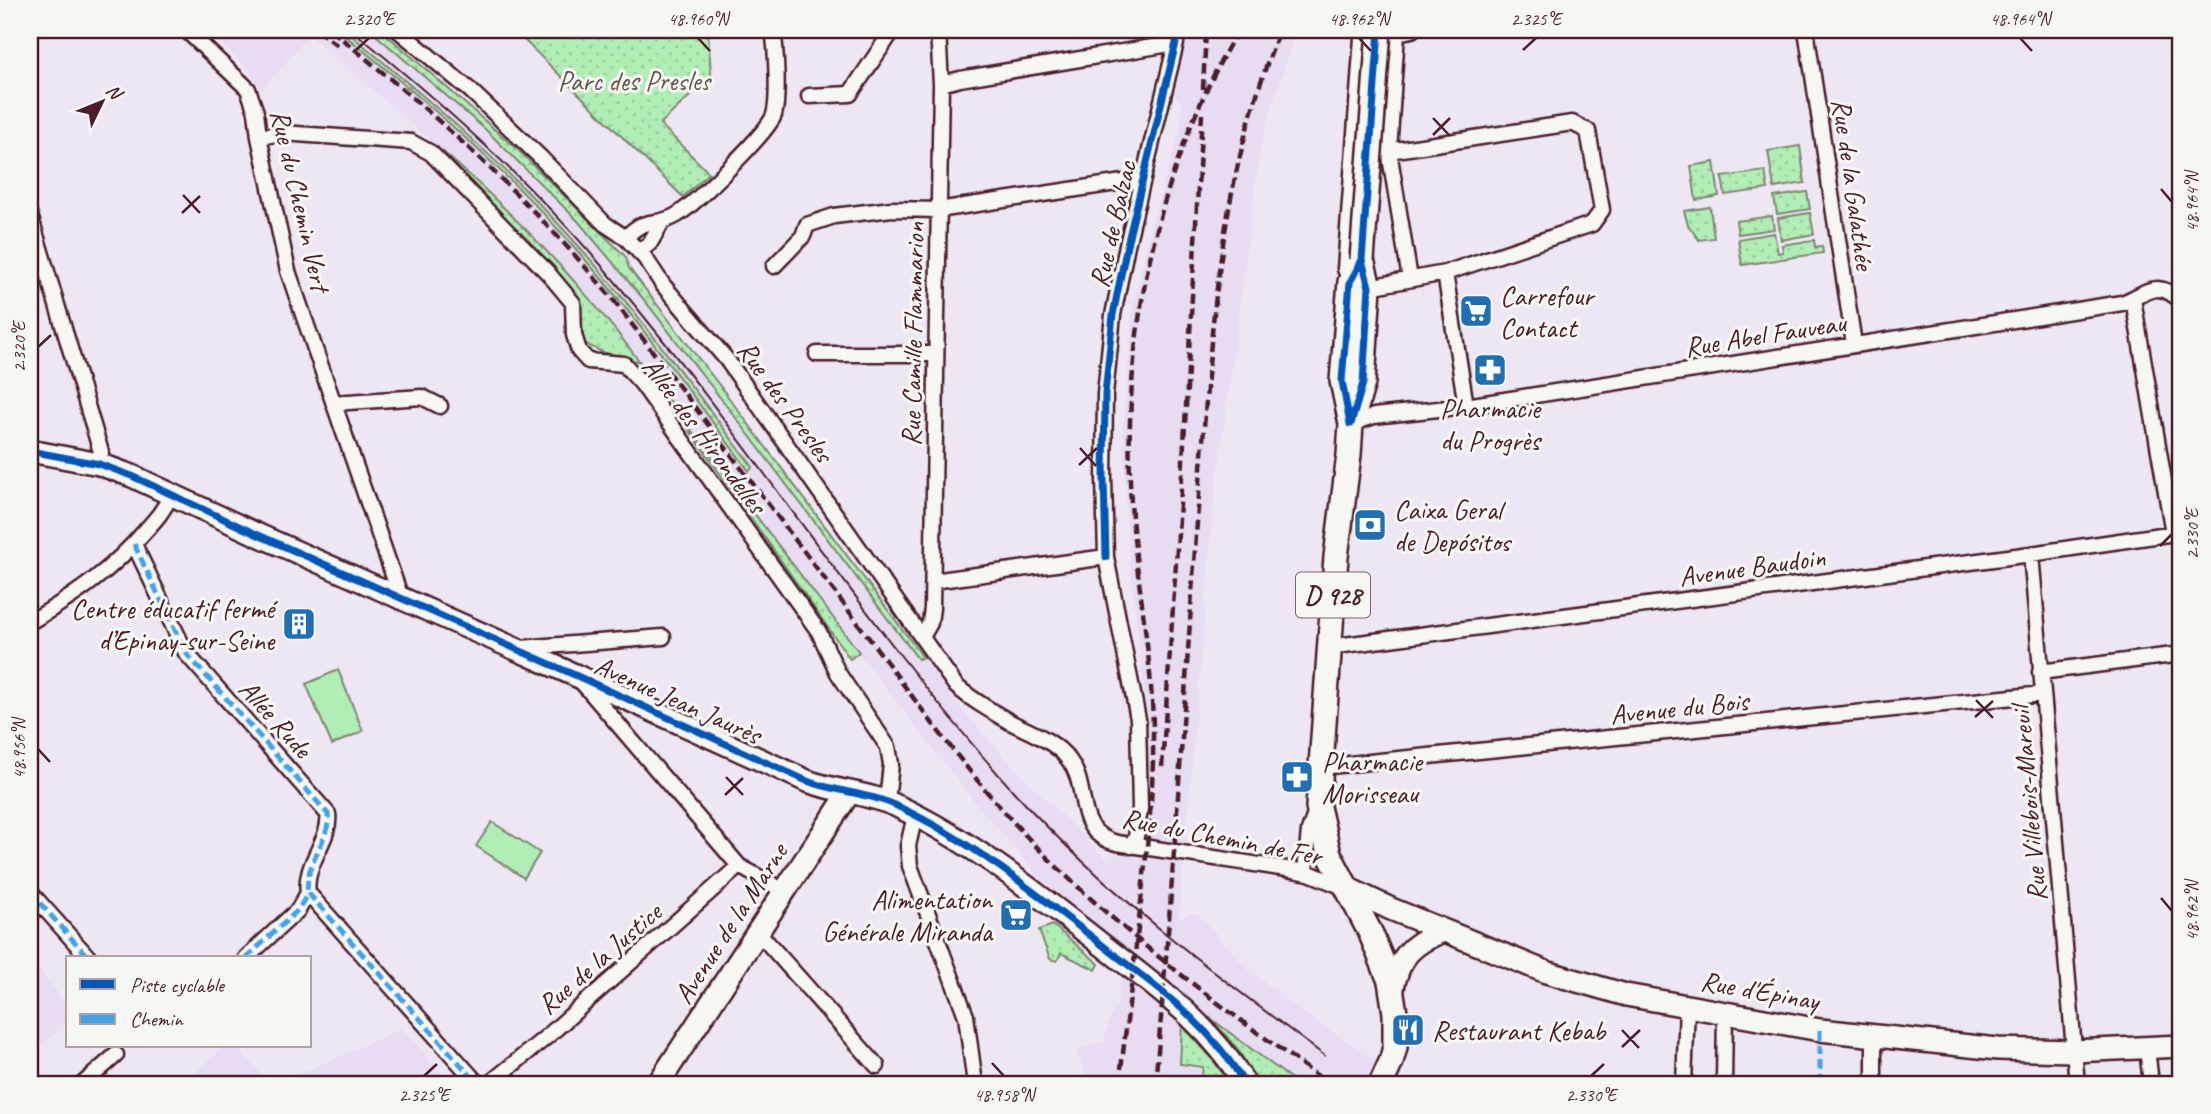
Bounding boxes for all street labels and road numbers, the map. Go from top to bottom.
street label: Rue de la Galathée [1824,96,1883,274]
street label: Rue du Chemin Vert [263,106,339,298]
street label: Rue de Balzac [1081,155,1144,291]
street label: Rue Camille Flammarion [893,221,932,446]
street label: Rue Abel Fauveau [1682,304,1850,365]
street label: Rue des Presles [730,334,843,471]
street label: Allée des Hirondelles [634,350,776,522]
street label: Avenue Baudoin [1677,539,1828,594]
road number: D 928 [1296,572,1370,618]
street label: Avenue Jean Jaurès [589,647,769,753]
street label: Allée Rude [231,672,321,766]
street label: Avenue du Bois [1608,683,1752,732]
street label: Rue Villebois-Mareuil [2002,700,2054,903]
street label: Rue du Chemin de Fer [1119,800,1326,873]
street label: Avenue de la Marne [666,835,796,1010]
street label: Rue de la Justice [530,894,670,1022]
street label: Rue d'Épinay [1698,963,1824,1019]

